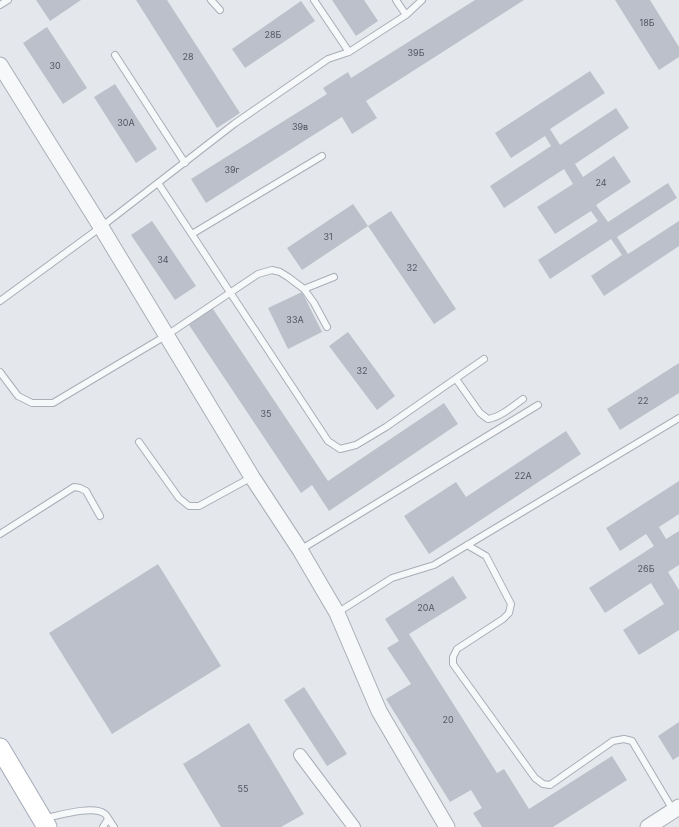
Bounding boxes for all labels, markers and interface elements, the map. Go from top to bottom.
house number: 18Б [639,18,655,28]
house number: 28Б [265,30,281,40]
house number: 39Б [408,48,424,58]
house number: 28 [182,52,194,62]
house number: 30 [49,61,61,71]
house number: 30А [117,118,135,128]
house number: 39в [292,122,308,132]
house number: 39г [224,165,240,175]
house number: 24 [595,178,607,188]
house number: 31 [323,232,333,242]
house number: 34 [157,255,169,265]
house number: 32 [406,263,418,273]
house number: 33А [286,315,304,325]
house number: 32 [356,366,368,376]
house number: 22 [638,396,648,406]
house number: 35 [260,409,272,419]
house number: 22А [514,471,532,481]
house number: 26Б [638,564,654,574]
house number: 20А [417,603,435,613]
house number: 20 [442,715,454,725]
house number: 55 [238,784,248,794]

